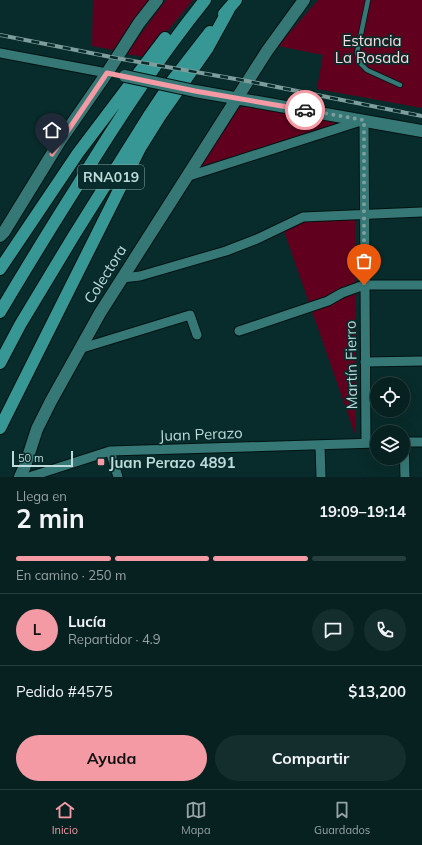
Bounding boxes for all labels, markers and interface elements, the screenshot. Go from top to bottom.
park label: Estancia La Rosada [335,31,409,67]
courier [285,90,325,130]
icon: car [294,99,316,121]
pin [35,113,69,154]
icon: home [41,119,63,141]
road number: RNA019 [78,165,144,189]
street label: Colectora [80,241,130,307]
pin [347,244,381,285]
icon: bag [353,250,375,272]
street label: Martín Fierro [341,320,361,410]
map controls [370,377,410,465]
button: locate [370,377,410,417]
street label: Juan Perazo [159,423,243,445]
button: layers [370,425,410,465]
scale bar [12,449,73,468]
text: 50 m [18,451,44,465]
place label: Juan Perazo 4891 [109,453,236,472]
marker: Juan Perazo 4891 [96,457,106,467]
text: Llega en [16,488,67,504]
text: 2 min [16,502,85,535]
text: 19:09–19:14 [319,502,406,521]
text: En camino · 250 m [16,567,126,583]
button: chat [312,609,354,651]
button: phone [364,609,406,651]
text: Lucía [68,612,106,631]
text: L [33,620,41,639]
text: Repartidor · 4.9 [68,631,161,647]
text: Pedido #4575 [16,682,113,701]
text: $13,200 [348,682,406,701]
button: Ayuda [16,735,207,781]
button: Compartir [215,735,406,781]
tab: Inicio [52,799,78,837]
tab: Mapa [181,799,211,837]
tab: Guardados [314,799,370,837]

